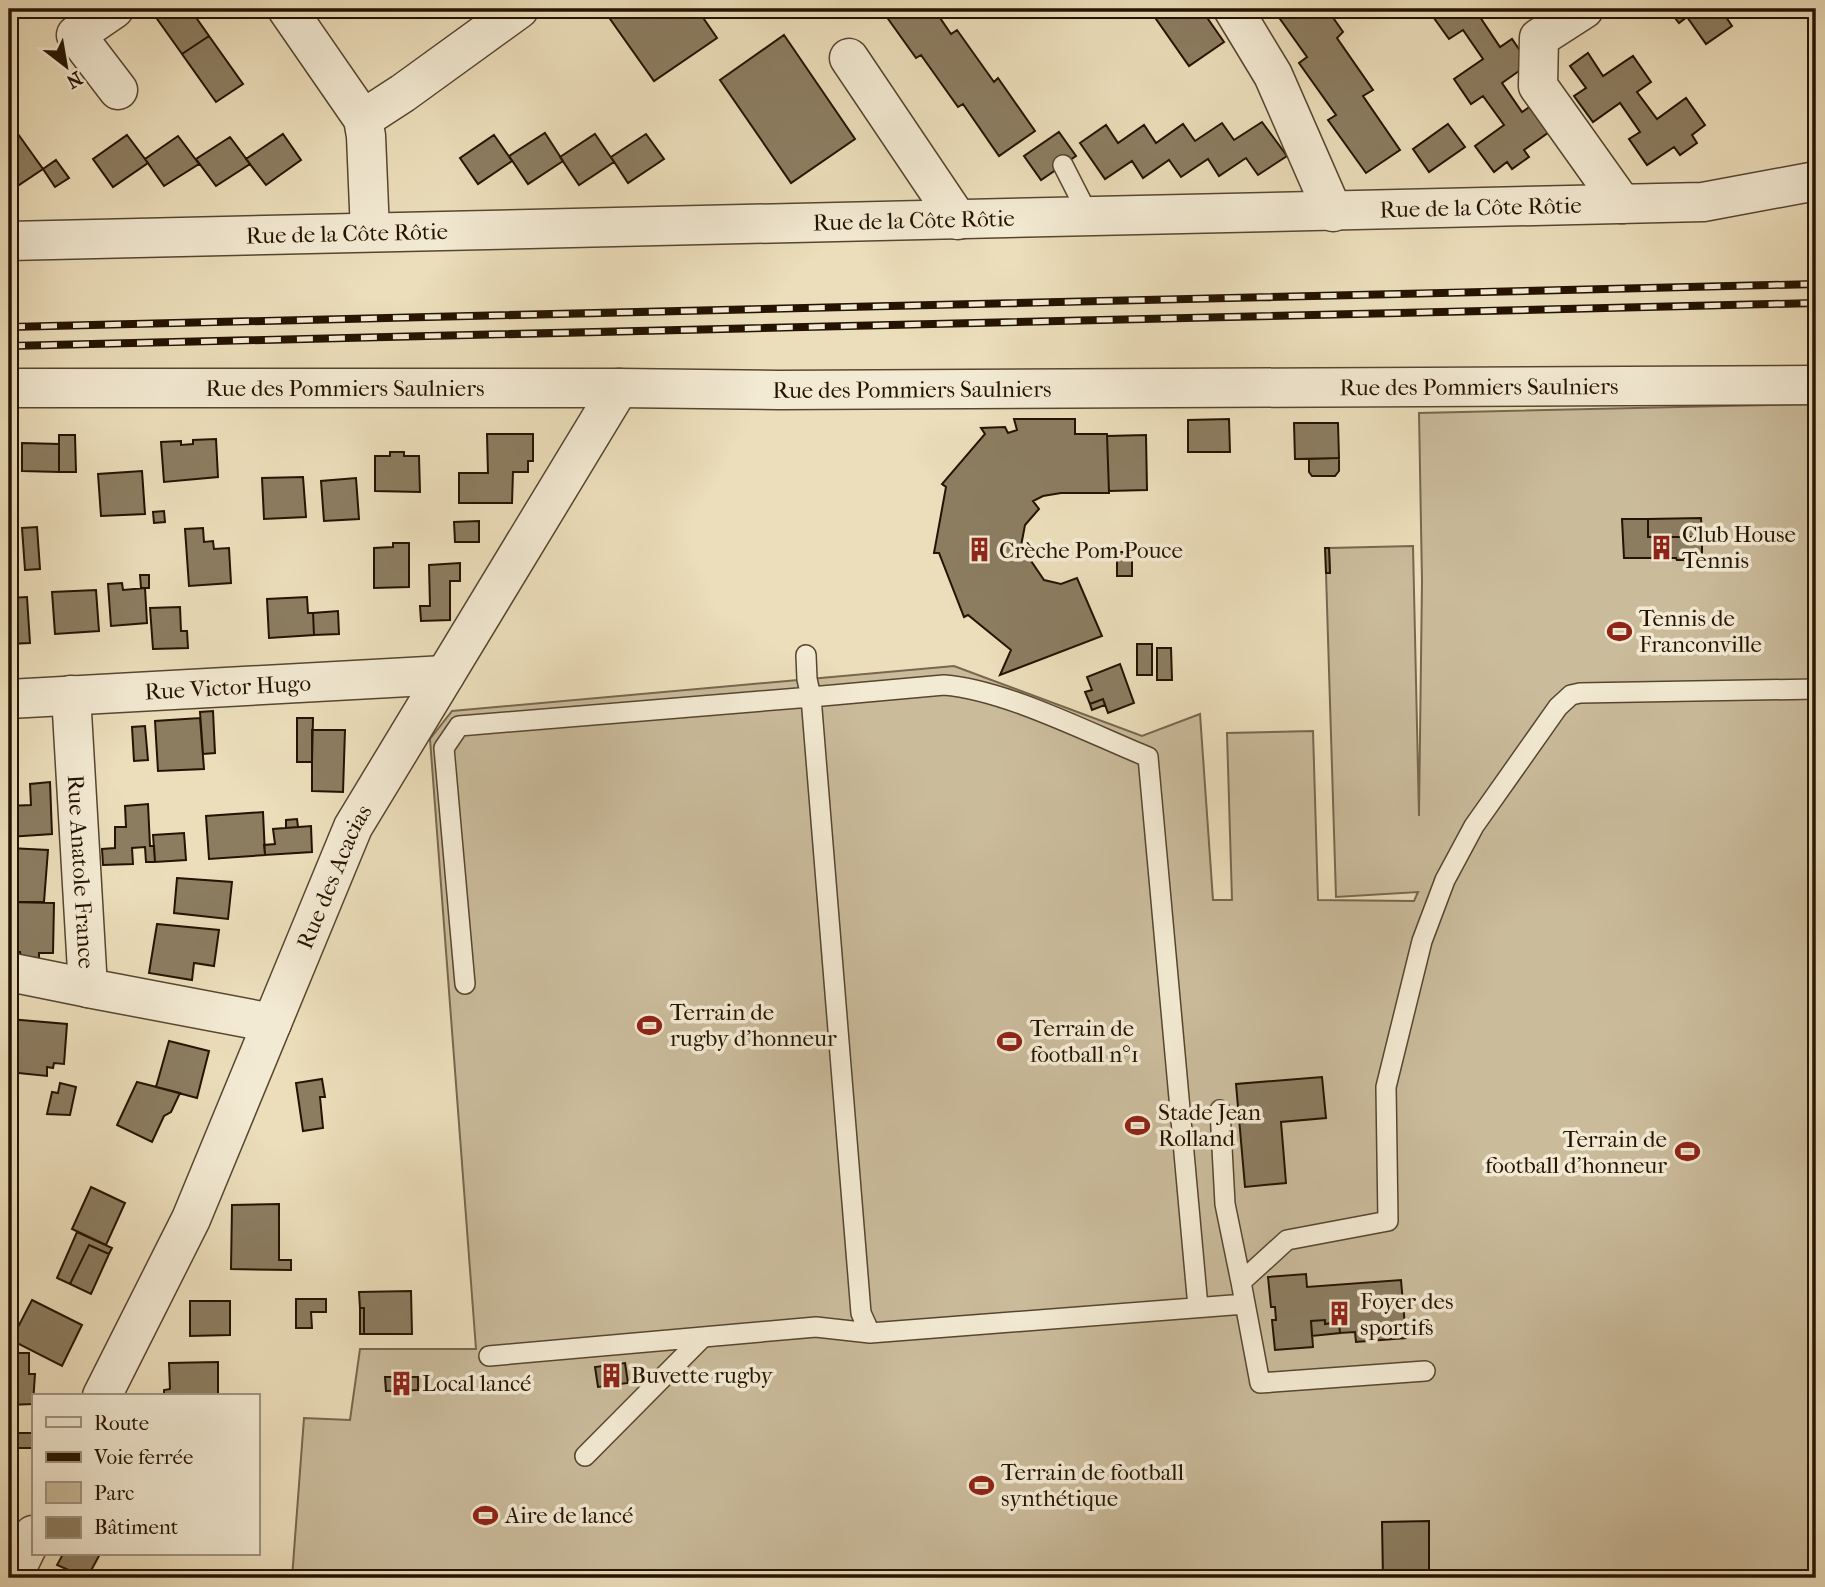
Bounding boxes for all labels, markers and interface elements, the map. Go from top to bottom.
north arrow [32,32,102,102]
text: N [62,67,86,93]
street label: Rue de la Côte Rôtie [1379,192,1582,223]
street label: Rue de la Côte Rôtie [812,205,1015,236]
street label: Rue de la Côte Rôtie [246,218,448,250]
street label: Rue des Pommiers Saulniers [1339,373,1619,401]
street label: Rue des Pommiers Saulniers [206,375,484,402]
street label: Rue des Pommiers Saulniers [772,376,1052,404]
place label: Club House Tennis [1682,521,1796,574]
building icon: Club House Tennis [1648,533,1676,561]
building icon: Crèche Pom Pouce [965,536,993,564]
place label: Crèche Pom Pouce [999,537,1183,564]
place label: Tennis de Franconville [1639,605,1762,658]
sports icon: Tennis de Franconville [1605,617,1633,645]
street label: Rue Victor Hugo [144,669,312,706]
street label: Rue Anatole France [62,774,100,969]
street label: Rue des Acacias [291,800,377,953]
place label: Terrain de rugby d'honneur [670,999,837,1052]
sports icon: Terrain de rugby d'honneur [636,1011,664,1039]
place label: Terrain de football n°1 [1030,1015,1139,1068]
sports icon: Terrain de football n°1 [996,1027,1024,1055]
place label: Stade Jean Rolland [1158,1099,1262,1152]
sports icon: Stade Jean Rolland [1124,1111,1152,1139]
place label: Terrain de football d'honneur [1485,1126,1667,1179]
sports icon: Terrain de football d'honneur [1673,1138,1701,1166]
place label: Foyer des sportifs [1360,1288,1453,1341]
building icon: Foyer des sportifs [1326,1300,1354,1328]
building icon: Buvette rugby [597,1361,625,1389]
place label: Buvette rugby [631,1362,774,1389]
building icon: Local lancé [388,1369,416,1397]
place label: Local lancé [422,1370,532,1397]
legend [32,1394,259,1556]
text: Route [94,1411,149,1435]
text: Voie ferrée [93,1445,193,1469]
place label: Terrain de football synthétique [1001,1459,1185,1512]
sports icon: Terrain de football synthétique [967,1471,995,1499]
text: Parc [94,1481,134,1505]
sports icon: Aire de lancé [471,1501,499,1529]
place label: Aire de lancé [504,1502,633,1529]
text: Bâtiment [94,1515,179,1539]

